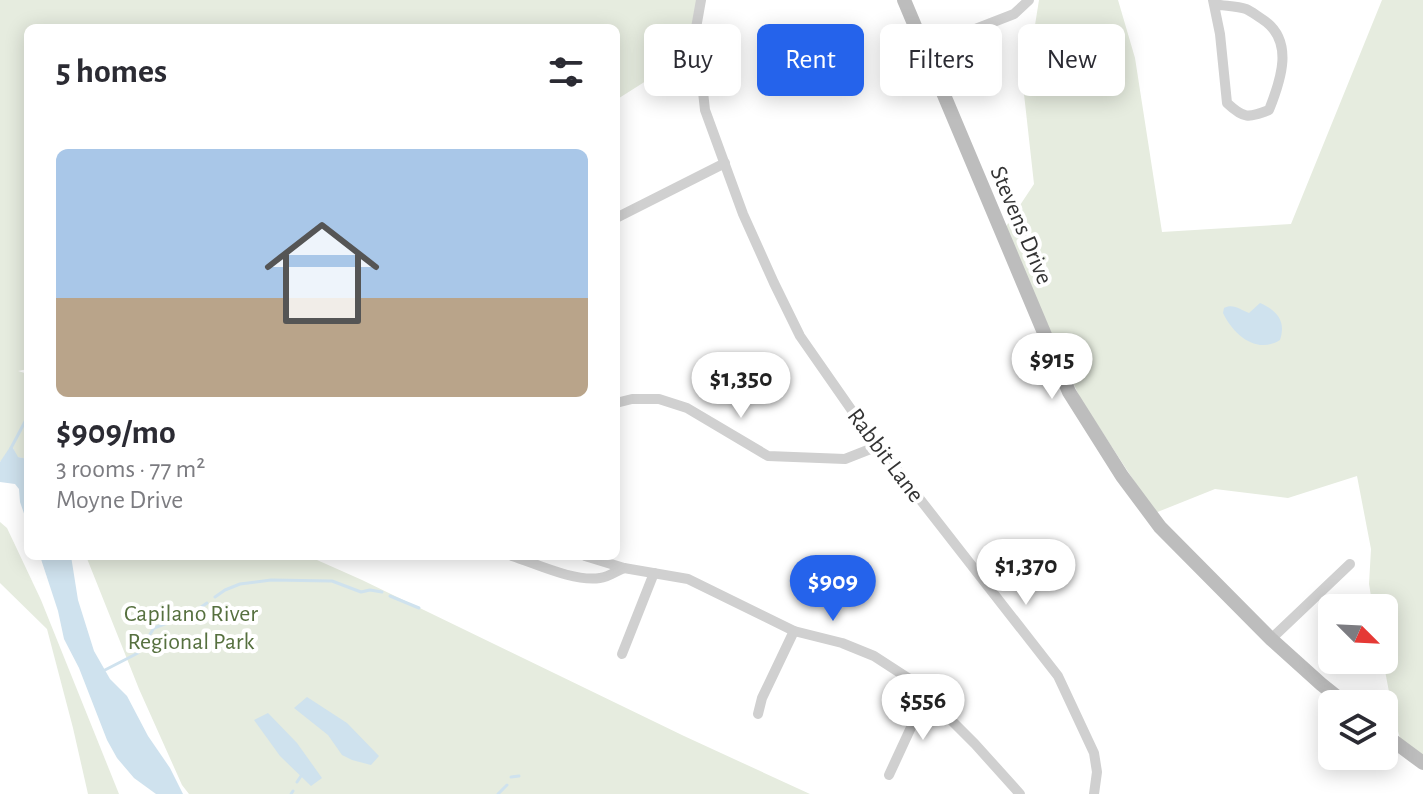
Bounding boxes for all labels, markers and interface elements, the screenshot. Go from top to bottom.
chip: Buy [644,24,741,96]
chip: Rent [757,24,864,96]
chip: Filters [880,24,1002,96]
chip: New [1018,24,1125,96]
icon: filters [544,50,588,94]
text: 5 homes [56,55,167,89]
street label: Stevens Drive [985,163,1057,288]
icon: home [250,201,394,345]
pin: $915 [1005,333,1099,401]
text: $915 [1030,346,1074,372]
pin: $1,350 [676,352,806,420]
text: $1,350 [710,365,773,391]
street label: Rabbit Lane [842,404,928,507]
text: $909/mo [56,416,176,450]
text: 3 rooms · 77 m² [56,456,205,482]
text: Moyne Drive [56,487,183,513]
pin: $1,370 [961,539,1091,607]
text: $1,370 [995,552,1058,578]
pin: $909 [786,555,880,623]
text: $909 [808,568,858,594]
north arrow [1318,594,1398,674]
map controls [1318,594,1398,770]
park label: Capilano River Regional Park [124,602,258,654]
pin: $556 [876,674,970,742]
text: $556 [900,687,946,713]
button: layers [1318,690,1398,770]

